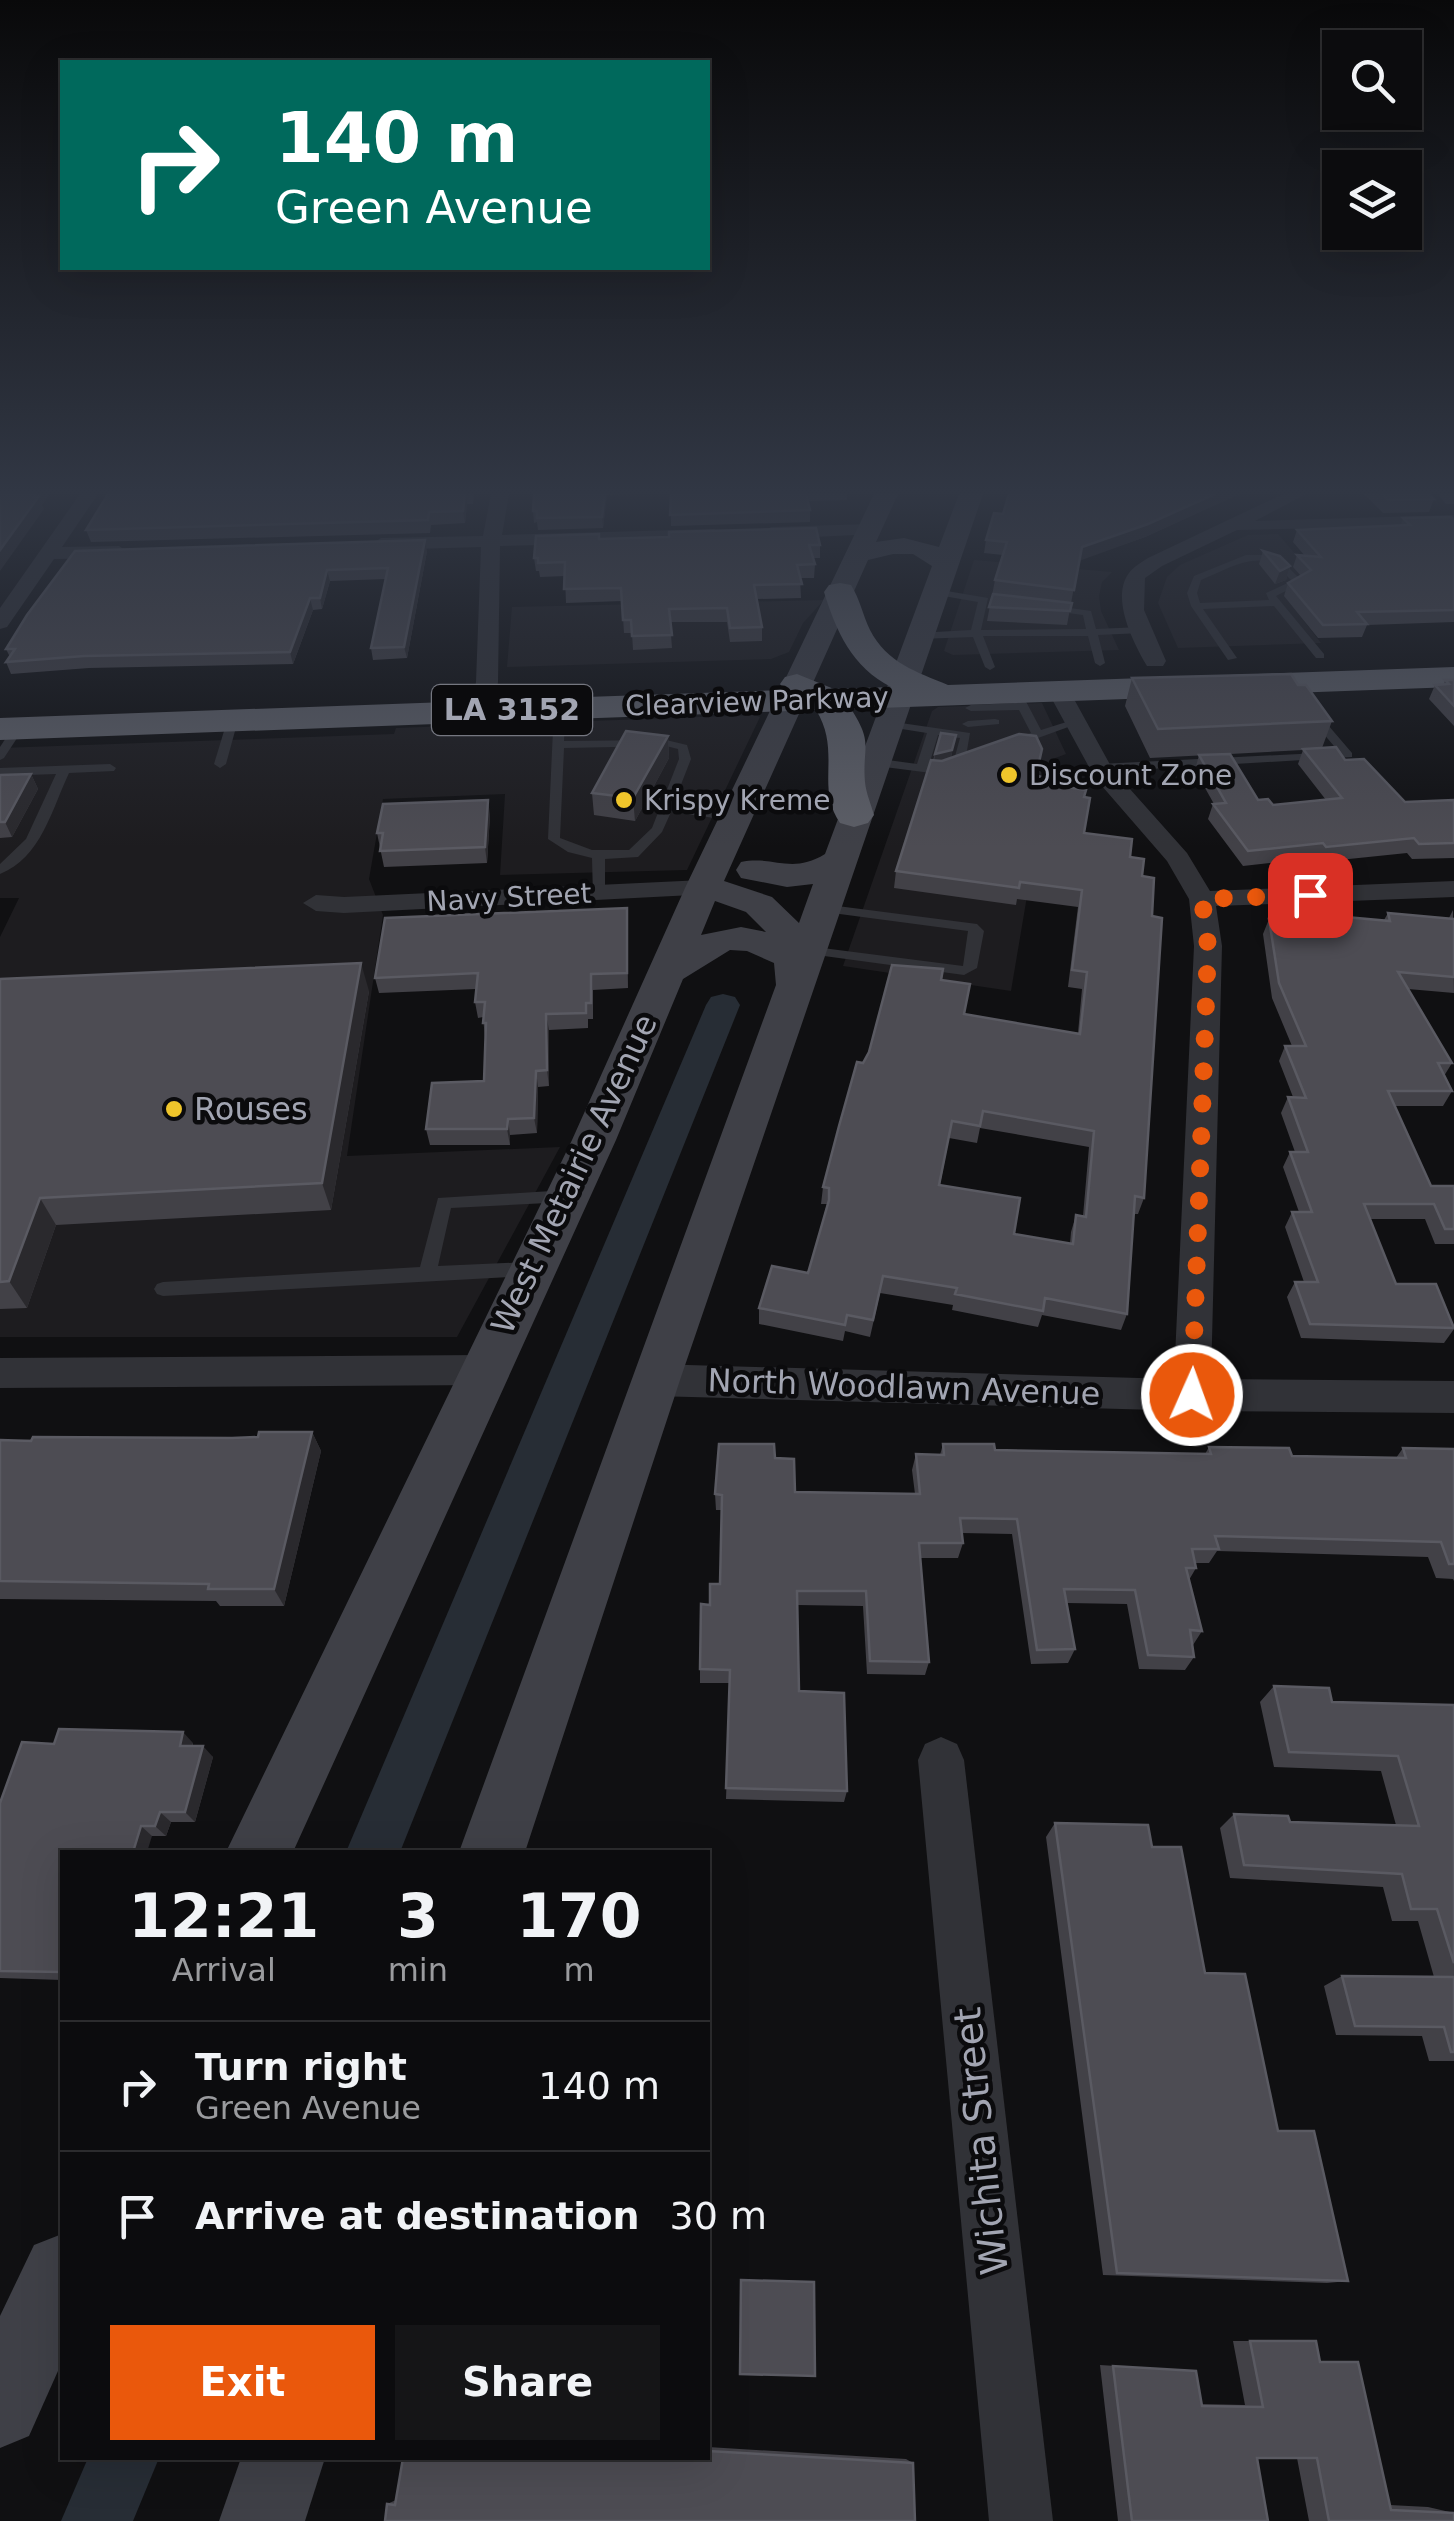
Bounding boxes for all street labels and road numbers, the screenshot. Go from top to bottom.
street label: Clearview Parkway [625,680,889,723]
road number: LA 3152 [432,685,592,735]
street label: Navy Street [426,877,592,918]
street label: West Metairie Avenue [483,1008,665,1340]
street label: North Woodlawn Avenue [707,1361,1101,1413]
street label: Wichita Street [945,2005,1017,2277]

